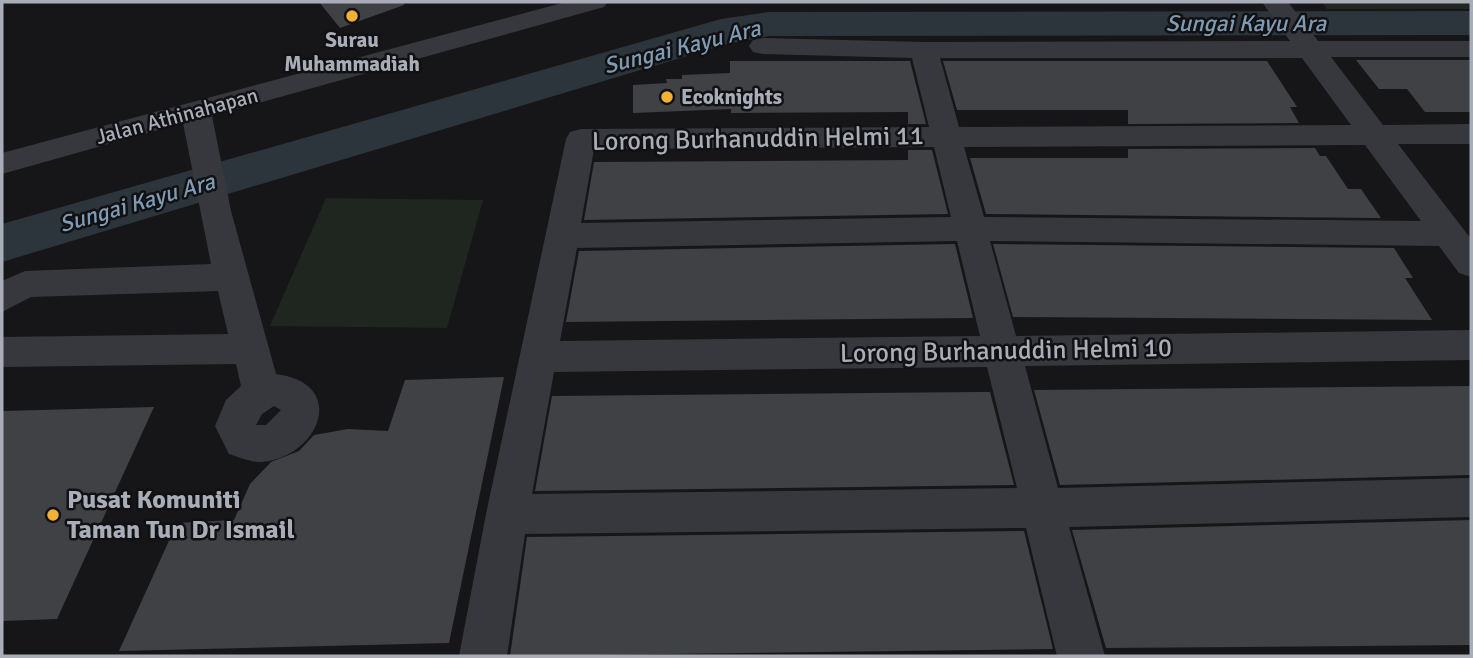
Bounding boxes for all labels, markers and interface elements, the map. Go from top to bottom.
marker: Surau Muhammadiah [344,8,360,24]
water label: Sungai Kayu Ara [1166,9,1328,38]
water label: Sungai Kayu Ara [601,13,765,80]
place label: Surau Muhammadiah [284,27,420,77]
street label: Jalan Athinahapan [93,82,261,150]
place label: Ecoknights [681,84,782,110]
marker: Ecoknights [659,89,675,105]
street label: Lorong Burhanuddin Helmi 11 [592,120,924,158]
water label: Sungai Kayu Ara [56,167,219,239]
street label: Lorong Burhanuddin Helmi 10 [840,332,1172,370]
place label: Pusat Komuniti Taman Tun Dr Ismail [67,484,295,546]
marker: Pusat Komuniti Taman Tun Dr Ismail [45,507,61,523]

